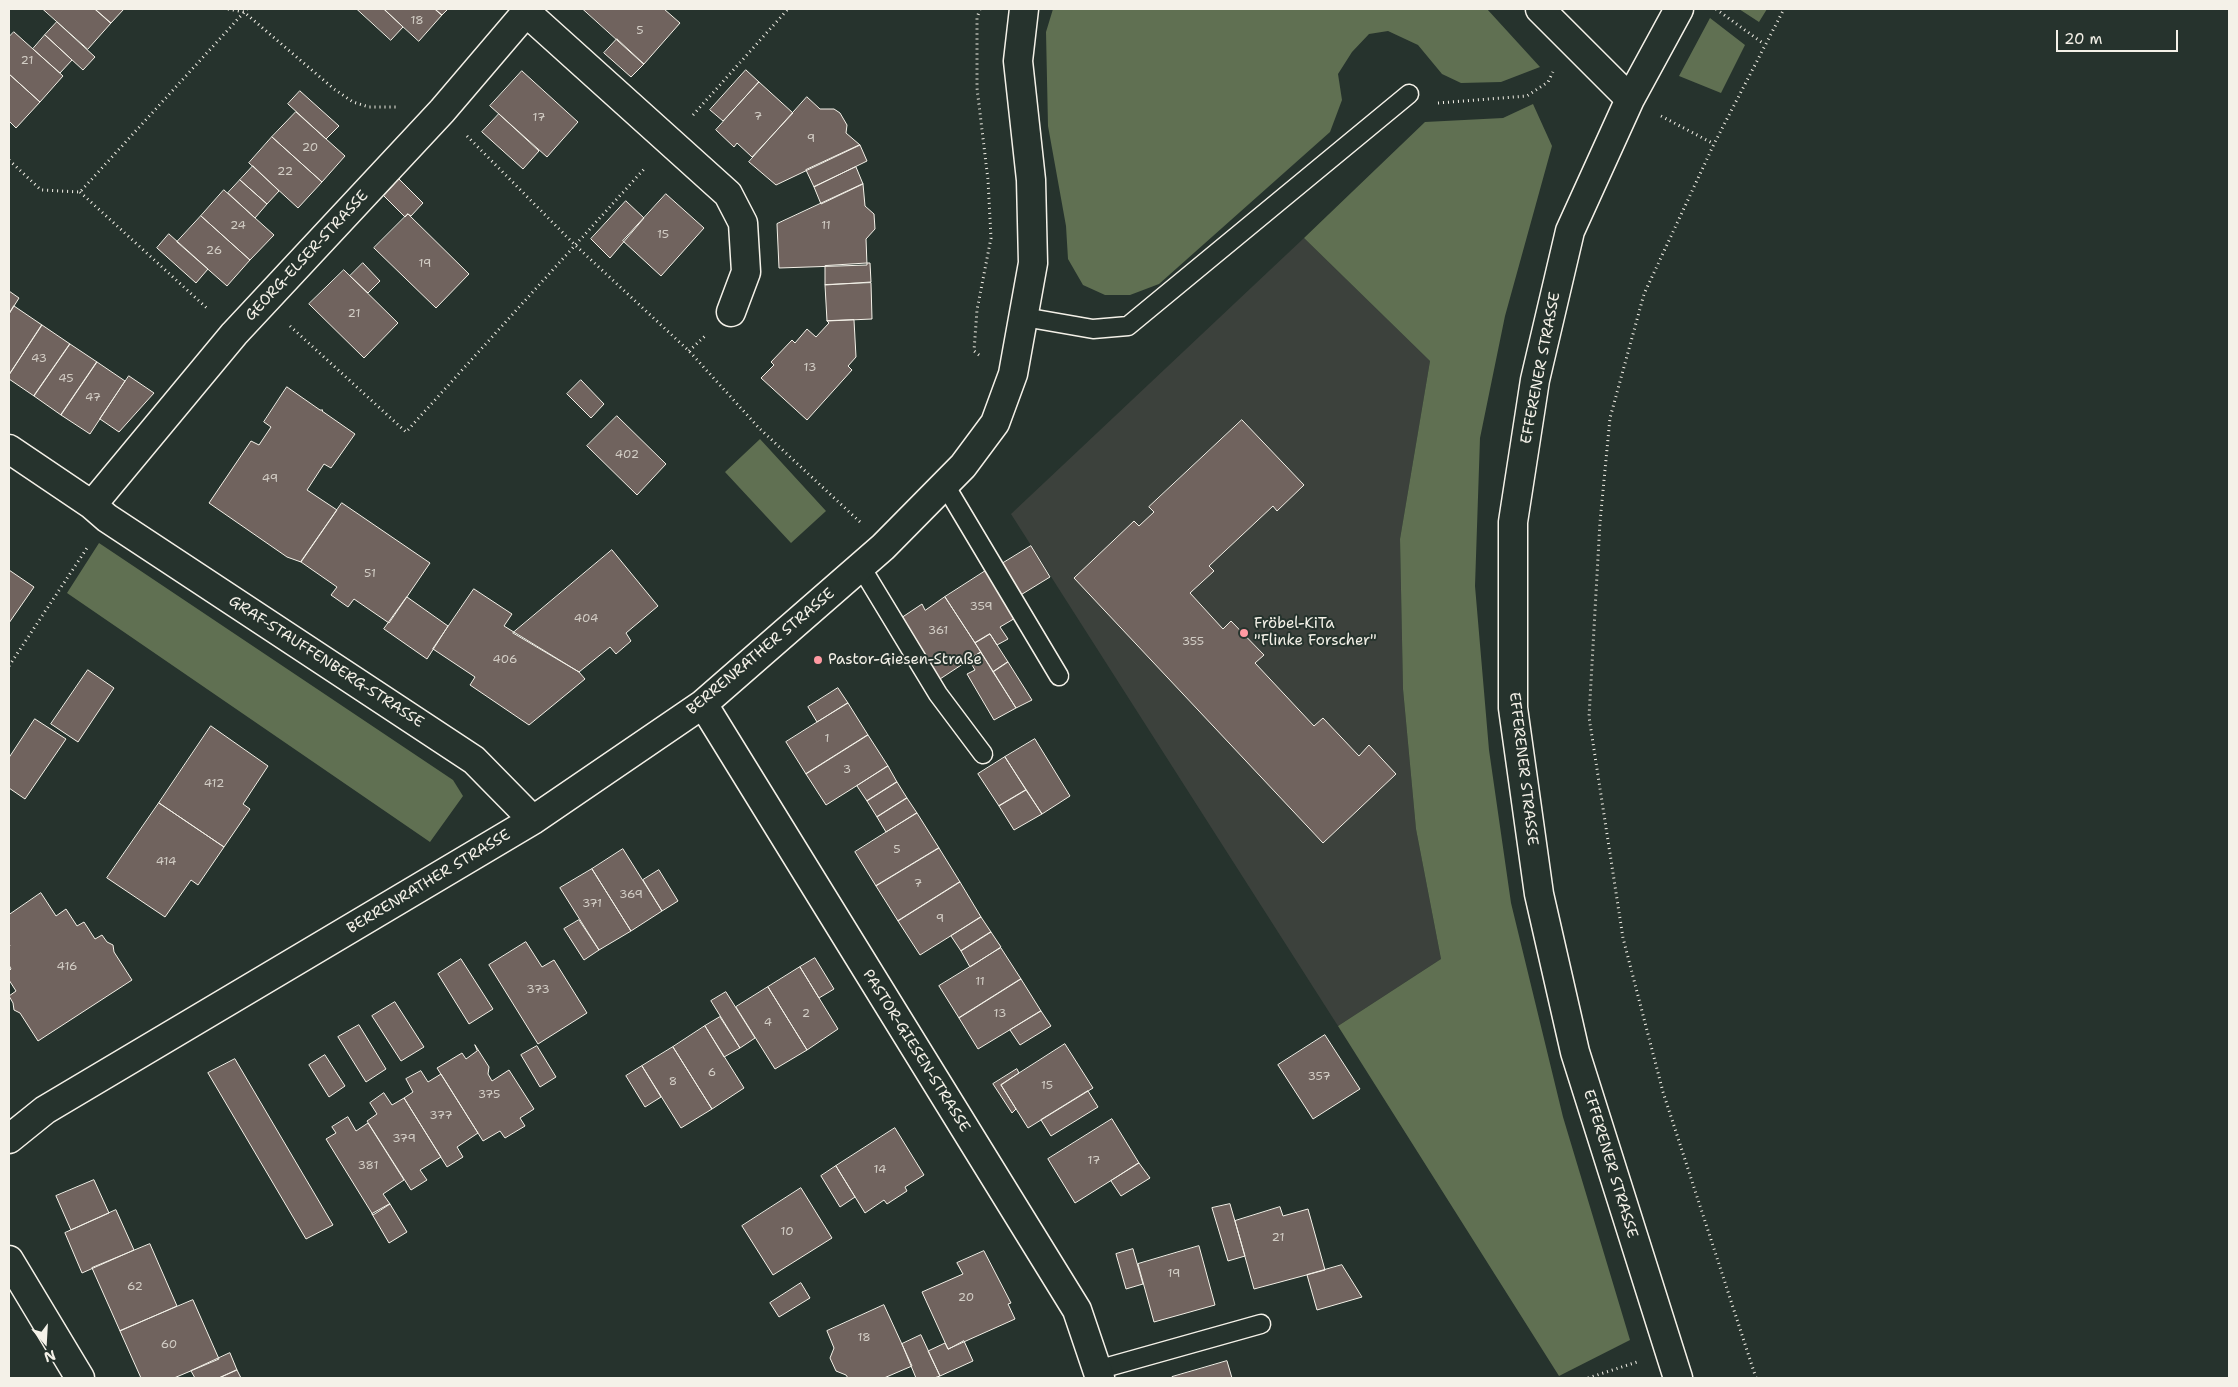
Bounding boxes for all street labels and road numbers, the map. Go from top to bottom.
street label: GEORG-ELSER-STRASSE [242,187,372,325]
street label: EFFERENER STRASSE [1517,291,1565,445]
street label: BERRENRATHER STRASSE [683,585,839,719]
street label: GRAF-STAUFFENBERG-STRASSE [225,592,427,732]
street label: EFFERENER STRASSE [1505,691,1541,847]
street label: BERRENRATHER STRASSE [344,826,514,938]
street label: PASTOR-GIESEN-STRASSE [858,966,974,1136]
street label: EFFERENER STRASSE [1579,1088,1641,1240]

